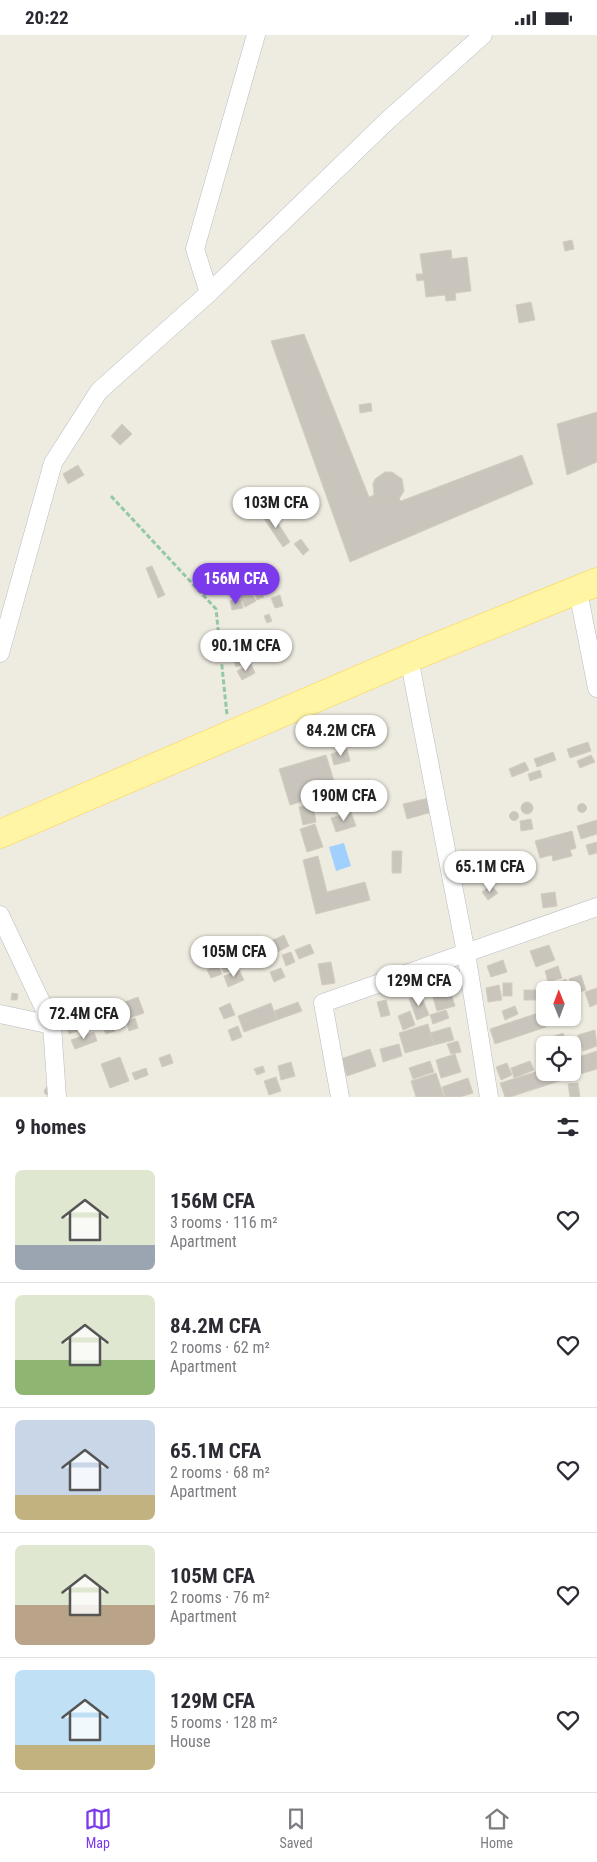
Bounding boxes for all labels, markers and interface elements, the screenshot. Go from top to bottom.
text: 20:22 [25,6,69,29]
pin: 103M CFA [224,487,328,529]
text: 103M CFA [244,493,308,512]
pin: 156M CFA [184,563,288,605]
text: 156M CFA [204,569,268,588]
pin: 90.1M CFA [189,629,303,672]
text: 90.1M CFA [211,636,281,655]
pin: 84.2M CFA [284,715,398,757]
text: 84.2M CFA [306,721,376,740]
pin: 190M CFA [292,779,396,822]
text: 190M CFA [312,786,376,805]
pin: 65.1M CFA [433,851,547,893]
text: 65.1M CFA [455,857,525,876]
pin: 105M CFA [182,935,286,978]
text: 105M CFA [202,942,266,961]
pin: 129M CFA [367,965,471,1007]
text: 129M CFA [387,971,451,990]
north arrow [536,981,581,1026]
map controls [536,981,581,1081]
pin: 72.4M CFA [27,997,141,1040]
text: 72.4M CFA [49,1004,119,1023]
button: locate [536,1036,581,1081]
icon: filters [554,1113,582,1141]
text: 9 homes [15,1115,86,1139]
text: 156M CFA [170,1189,255,1213]
icon: home [55,1190,115,1250]
icon: heart [554,1206,582,1234]
text: 3 rooms · 116 m² [170,1213,278,1232]
text: Apartment [170,1232,237,1251]
text: 84.2M CFA [170,1314,261,1338]
icon: home [55,1315,115,1375]
icon: heart [554,1331,582,1359]
text: 2 rooms · 62 m² [170,1338,270,1357]
text: Apartment [170,1357,237,1376]
text: 65.1M CFA [170,1439,261,1463]
icon: home [55,1440,115,1500]
icon: heart [554,1456,582,1484]
text: 2 rooms · 68 m² [170,1463,270,1482]
text: Apartment [170,1482,237,1501]
text: 105M CFA [170,1564,255,1588]
icon: home [55,1565,115,1625]
icon: heart [554,1581,582,1609]
text: 2 rooms · 76 m² [170,1588,270,1607]
text: Apartment [170,1607,237,1626]
text: 129M CFA [170,1689,255,1713]
icon: home [55,1690,115,1750]
icon: heart [554,1706,582,1734]
text: 5 rooms · 128 m² [170,1713,278,1732]
text: House [170,1732,210,1751]
tab: Map [84,1805,112,1851]
tab: Saved [279,1805,313,1851]
tab: Home [480,1805,513,1851]

